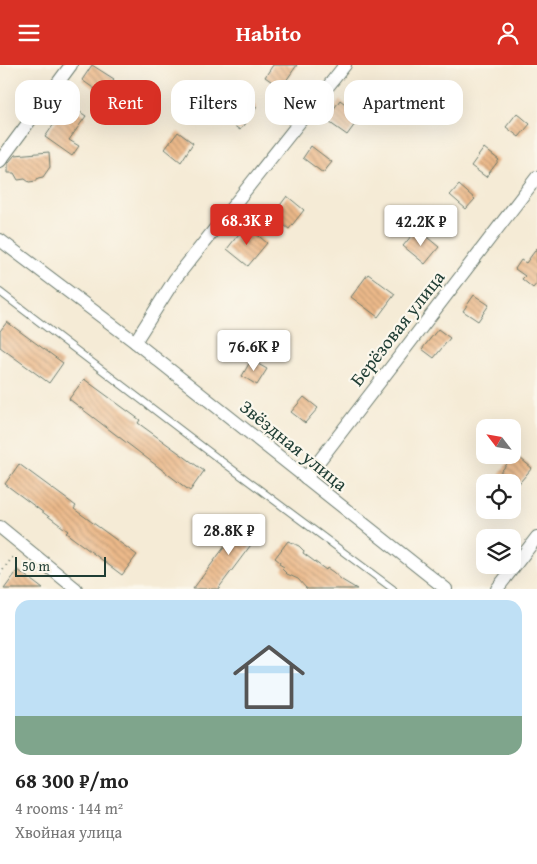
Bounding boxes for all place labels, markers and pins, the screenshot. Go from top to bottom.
pin: 68.3K ₽ [201,203,293,246]
pin: 42.2K ₽ [375,205,467,247]
pin: 76.6K ₽ [208,329,300,372]
pin: 28.8K ₽ [183,513,275,556]

